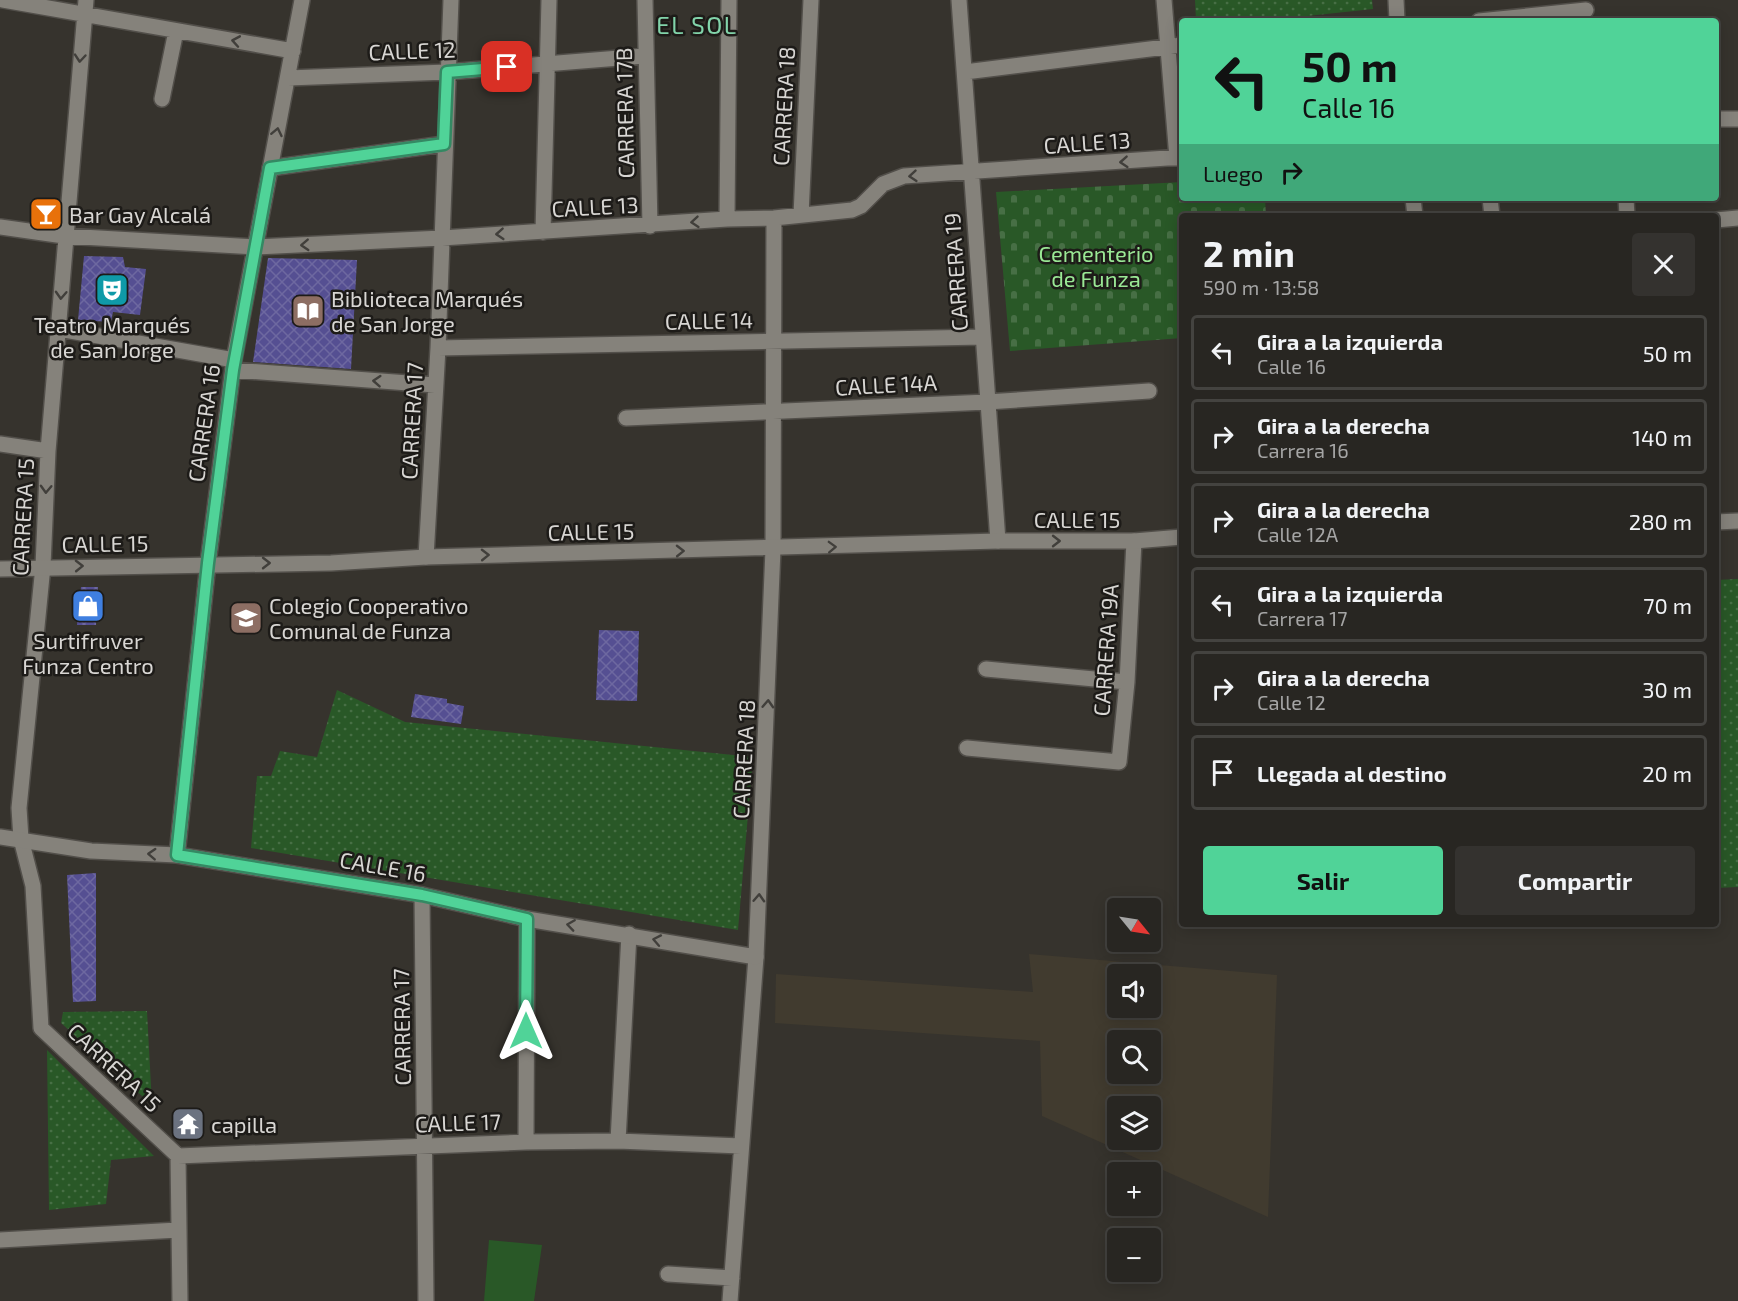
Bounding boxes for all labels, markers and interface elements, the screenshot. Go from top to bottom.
district label: EL SOL [656,10,738,39]
one-way arrow [231,35,241,48]
street label: CALLE 12 [368,35,456,65]
text: 50 m [1302,40,1398,90]
pin [481,41,532,92]
icon: left [1203,42,1281,120]
street label: CARRERA 18 [767,46,799,166]
street label: CARRERA 17B [610,47,638,179]
icon: arrive [490,50,523,83]
one-way arrow [74,54,87,63]
text: Calle 16 [1302,91,1395,123]
street label: CALLE 13 [1043,126,1131,158]
one-way arrow [270,128,283,138]
one-way arrow [1119,155,1128,168]
icon: right [1275,156,1308,189]
text: Luego [1203,160,1263,186]
one-way arrow [908,169,917,182]
street label: CALLE 13 [551,191,639,221]
bar icon: Bar Gay Alcalá [28,196,64,232]
place label: Bar Gay Alcalá [69,201,211,227]
street label: CARRERA 19 [938,212,972,332]
one-way arrow [690,215,699,228]
one-way arrow [496,228,505,241]
text: 2 min [1203,231,1295,274]
button: close [1632,233,1695,296]
one-way arrow [301,238,310,251]
park label: Cementerio de Funza [1038,240,1154,291]
theatre icon: Teatro Marqués de San Jorge [94,272,130,308]
text: 590 m · 13:58 [1203,275,1320,299]
place label: Biblioteca Marqués de San Jorge [331,285,523,336]
one-way arrow [55,290,68,299]
library icon: Biblioteca Marqués de San Jorge [290,293,326,329]
street label: CALLE 14 [665,306,753,334]
place label: Teatro Marqués de San Jorge [34,311,190,362]
text: Gira a la izquierda [1257,328,1443,354]
icon: left [1206,336,1239,369]
text: 50 m [1643,340,1692,366]
text: Calle 16 [1257,354,1326,378]
street label: CARRERA 16 [182,362,224,484]
street label: CARRERA 17 [395,362,427,480]
street label: CALLE 14A [834,368,938,400]
one-way arrow [372,375,381,388]
text: Gira a la derecha [1257,412,1430,438]
icon: right [1206,420,1239,453]
text: 140 m [1632,424,1692,450]
text: Carrera 16 [1257,438,1349,462]
street label: CARRERA 15 [6,457,38,577]
one-way arrow [40,485,53,494]
text: Gira a la derecha [1257,496,1430,522]
icon: right [1206,504,1239,537]
street label: CALLE 15 [1034,506,1120,532]
text: 280 m [1629,508,1692,534]
street label: CALLE 15 [547,517,635,545]
text: Calle 12A [1257,522,1338,546]
street label: CALLE 15 [61,529,149,557]
one-way arrow [1052,535,1061,547]
one-way arrow [827,541,836,554]
one-way arrow [675,545,684,557]
one-way arrow [480,549,489,562]
one-way arrow [262,557,271,569]
one-way arrow [75,560,84,572]
text: Gira a la izquierda [1257,580,1443,606]
street label: CARRERA 19A [1087,583,1123,717]
shop icon: Surtifruver Funza Centro [70,588,106,624]
icon: left [1206,588,1239,621]
place label: Colegio Cooperativo Comunal de Funza [269,592,468,643]
text: 70 m [1643,592,1692,618]
school or university icon: Colegio Cooperativo Comunal de Funza [228,600,264,636]
text: Carrera 17 [1257,606,1348,630]
place label: Surtifruver Funza Centro [22,627,154,678]
text: Gira a la derecha [1257,664,1430,690]
icon: right [1206,672,1239,705]
text: 30 m [1642,676,1692,702]
text: Calle 12 [1257,690,1326,714]
street label: CARRERA 18 [727,699,759,819]
one-way arrow [762,699,775,708]
icon: arrive [1206,756,1239,789]
text: Llegada al destino [1257,760,1447,786]
text: 20 m [1642,760,1692,786]
street label: CALLE 16 [338,846,428,886]
button: Salir [1203,846,1443,915]
button: Compartir [1455,846,1695,915]
one-way arrow [147,848,156,861]
one-way arrow [752,894,765,903]
north arrow [1107,898,1161,952]
map controls [1107,898,1161,1282]
one-way arrow [567,920,576,932]
one-way arrow [652,934,662,947]
button: sound [1107,964,1161,1018]
street label: CARRERA 17 [387,968,415,1086]
position arrow [494,999,558,1063]
street label: CARRERA 15 [63,1017,167,1117]
button: search [1107,1030,1161,1084]
button: layers [1107,1096,1161,1150]
temple icon: capilla [170,1106,206,1142]
street label: CALLE 17 [415,1108,501,1136]
place label: capilla [211,1111,277,1137]
button: + [1107,1162,1161,1216]
button: − [1107,1228,1161,1282]

